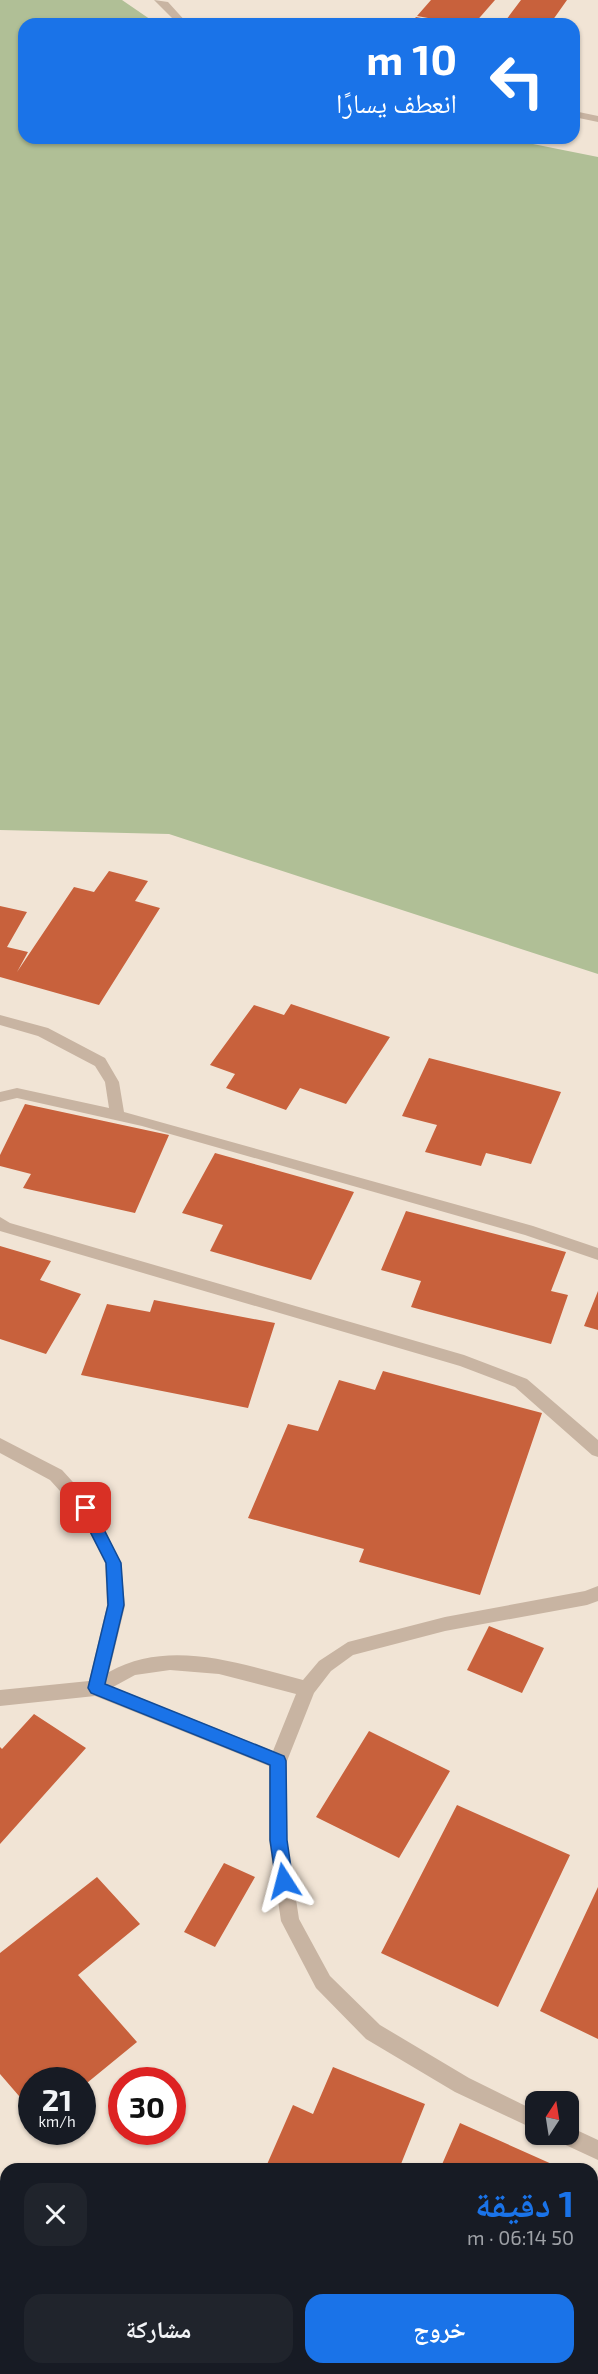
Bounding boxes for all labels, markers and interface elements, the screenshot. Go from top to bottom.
text: 10 m [366,33,457,83]
icon: left [478,42,556,120]
text: انعطف يسارًا [336,86,457,118]
pin [60,1482,111,1533]
icon: arrive [69,1491,102,1524]
position arrow [252,1849,316,1913]
speed limit sign: 30 [108,2067,186,2145]
text: 21 [42,2081,72,2117]
north arrow [525,2091,579,2145]
map controls [525,2091,579,2145]
text: km/h [38,2112,76,2130]
text: 1 دقيقة [475,2181,574,2224]
button: close [24,2183,87,2246]
text: 50 m · 06:14 [467,2225,574,2249]
button: مشاركة [24,2294,293,2363]
button: خروج [305,2294,574,2363]

